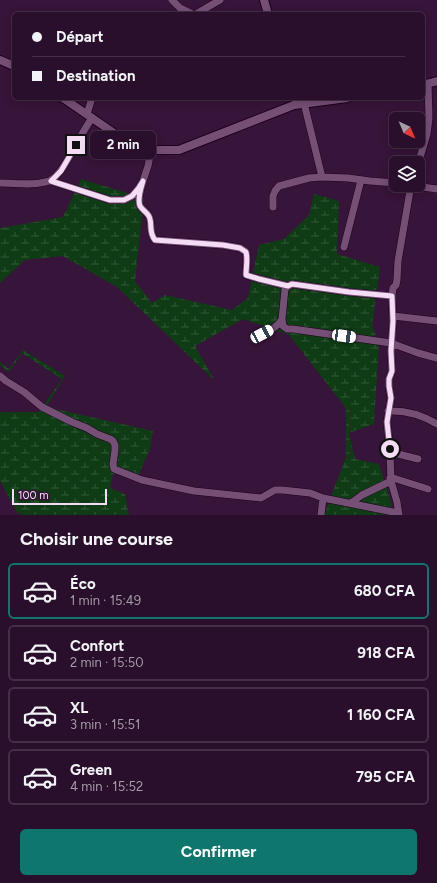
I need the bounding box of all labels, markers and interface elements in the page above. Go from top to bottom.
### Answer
text: Départ [56,28,104,46]
text: Destination [56,67,135,85]
north arrow [389,112,425,148]
map controls [389,112,425,192]
callout: 2 min [90,131,156,159]
route end [67,136,85,154]
text: 2 min [107,137,139,152]
button: layers [389,156,425,192]
car [249,323,275,345]
car [331,328,357,344]
route start [381,440,399,458]
scale bar [12,487,107,506]
text: 100 m [18,489,49,502]
text: Choisir une course [20,528,173,550]
icon: car [22,573,58,609]
text: Éco [70,575,96,593]
text: 680 CFA [354,582,415,600]
text: 1 min · 15:49 [70,593,141,608]
icon: car [22,635,58,671]
text: Confort [70,637,124,655]
text: 918 CFA [357,644,415,662]
text: 2 min · 15:50 [70,655,143,670]
icon: car [22,697,58,733]
text: XL [70,699,88,717]
text: 1 160 CFA [347,706,415,724]
text: 3 min · 15:51 [70,717,140,732]
icon: car [22,759,58,795]
text: Green [70,761,112,779]
text: 795 CFA [356,768,415,786]
text: 4 min · 15:52 [70,779,143,794]
button: Confirmer [20,829,417,875]

